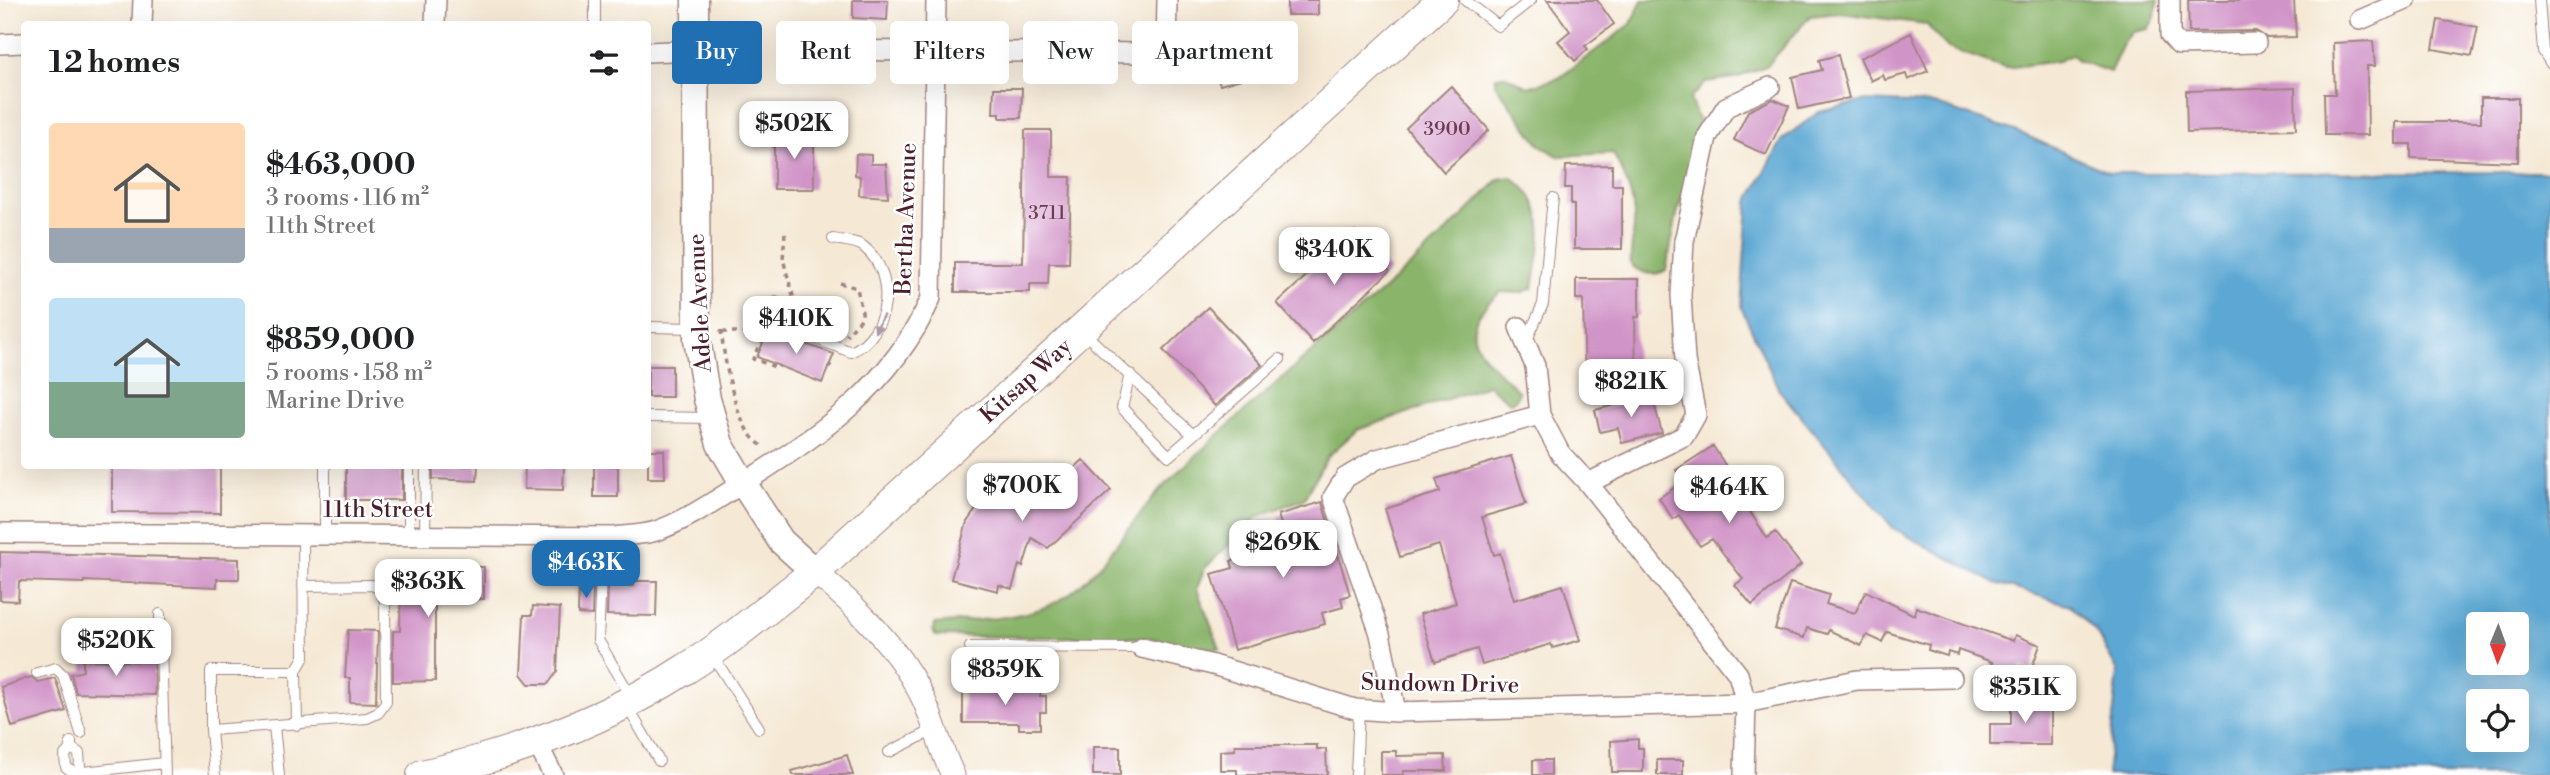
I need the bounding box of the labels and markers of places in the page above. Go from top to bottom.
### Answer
pin: $502K [745,102,843,161]
pin: $340K [1285,228,1383,287]
pin: $410K [747,296,845,356]
pin: $821K [1582,360,1680,419]
pin: $700K [973,463,1071,523]
pin: $464K [1680,466,1778,525]
pin: $269K [1234,520,1332,580]
pin: $463K [537,540,635,600]
pin: $363K [379,560,477,619]
pin: $520K [67,618,165,678]
pin: $859K [956,648,1054,707]
pin: $351K [1976,666,2074,725]

